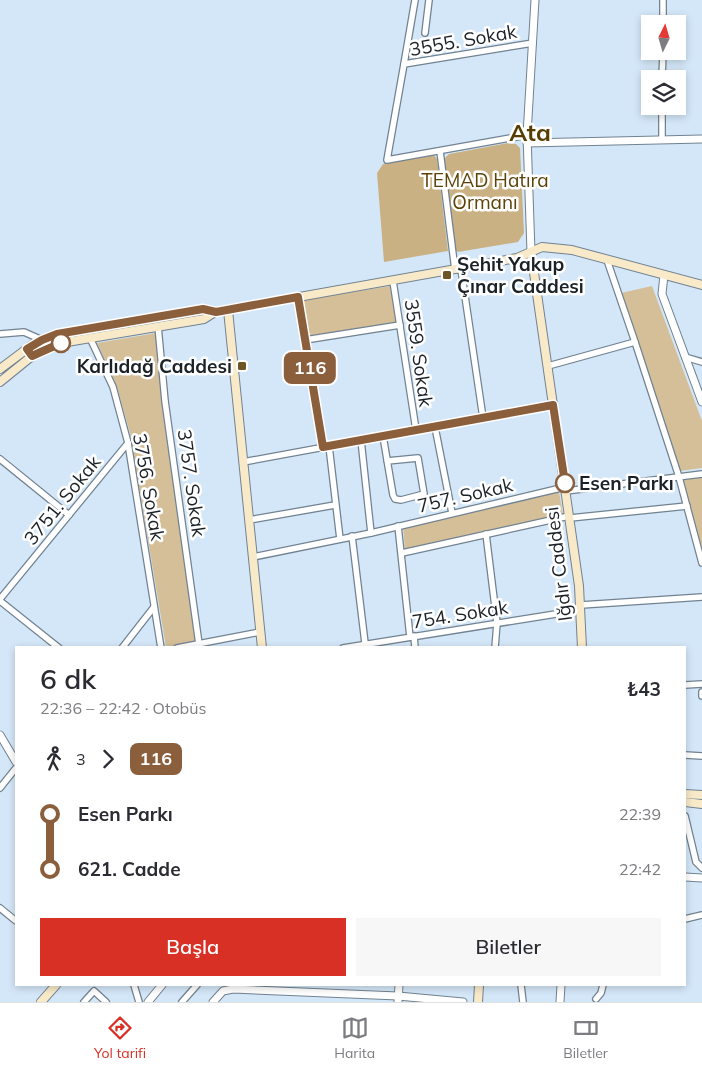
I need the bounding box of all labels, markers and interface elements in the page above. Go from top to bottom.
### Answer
north arrow [641,15,686,60]
map controls [641,15,686,115]
street label: 3555. Sokak [408,19,519,61]
button: layers [641,70,686,115]
district label: Ata [509,117,551,147]
park label: TEMAD Hatıra Ormanı [421,168,549,214]
place label: Şehit Yakup Çınar Caddesi [457,252,584,298]
marker: Şehit Yakup Çınar Caddesi [441,269,453,281]
street label: 3559. Sokak [400,298,438,409]
unlabelled marker [51,333,71,353]
line badge: 116 [281,352,339,384]
place label: Karlıdağ Caddesi [77,354,232,378]
text: 116 [294,356,326,379]
marker: Karlıdağ Caddesi [236,360,248,372]
street label: 3757. Sokak [173,428,211,539]
street label: 3756. Sokak [128,432,170,543]
street label: 3751. Sokak [19,450,106,550]
place label: Esen Parkı [579,471,674,495]
street label: 757. Sokak [415,472,515,518]
marker: Esen Parkı [555,473,575,493]
street label: Iğdır Caddesi [539,505,577,623]
street label: 754. Sokak [410,595,510,633]
text: 6 dk [40,661,96,696]
text: ₺43 [627,677,661,701]
text: 22:36 – 22:42 · Otobüs [40,698,206,718]
icon: walk [40,745,68,773]
icon: forward [94,745,122,773]
text: 116 [140,747,172,770]
text: 3 [76,749,86,769]
text: Esen Parkı [78,802,173,826]
text: 22:39 [619,804,661,824]
text: 621. Cadde [78,857,181,881]
text: 22:42 [619,859,661,879]
button: Başla [40,918,346,976]
button: Biletler [356,918,661,976]
tab: Yol tarifi [94,1014,146,1062]
tab: Harita [334,1014,375,1062]
tab: Biletler [563,1014,608,1062]

